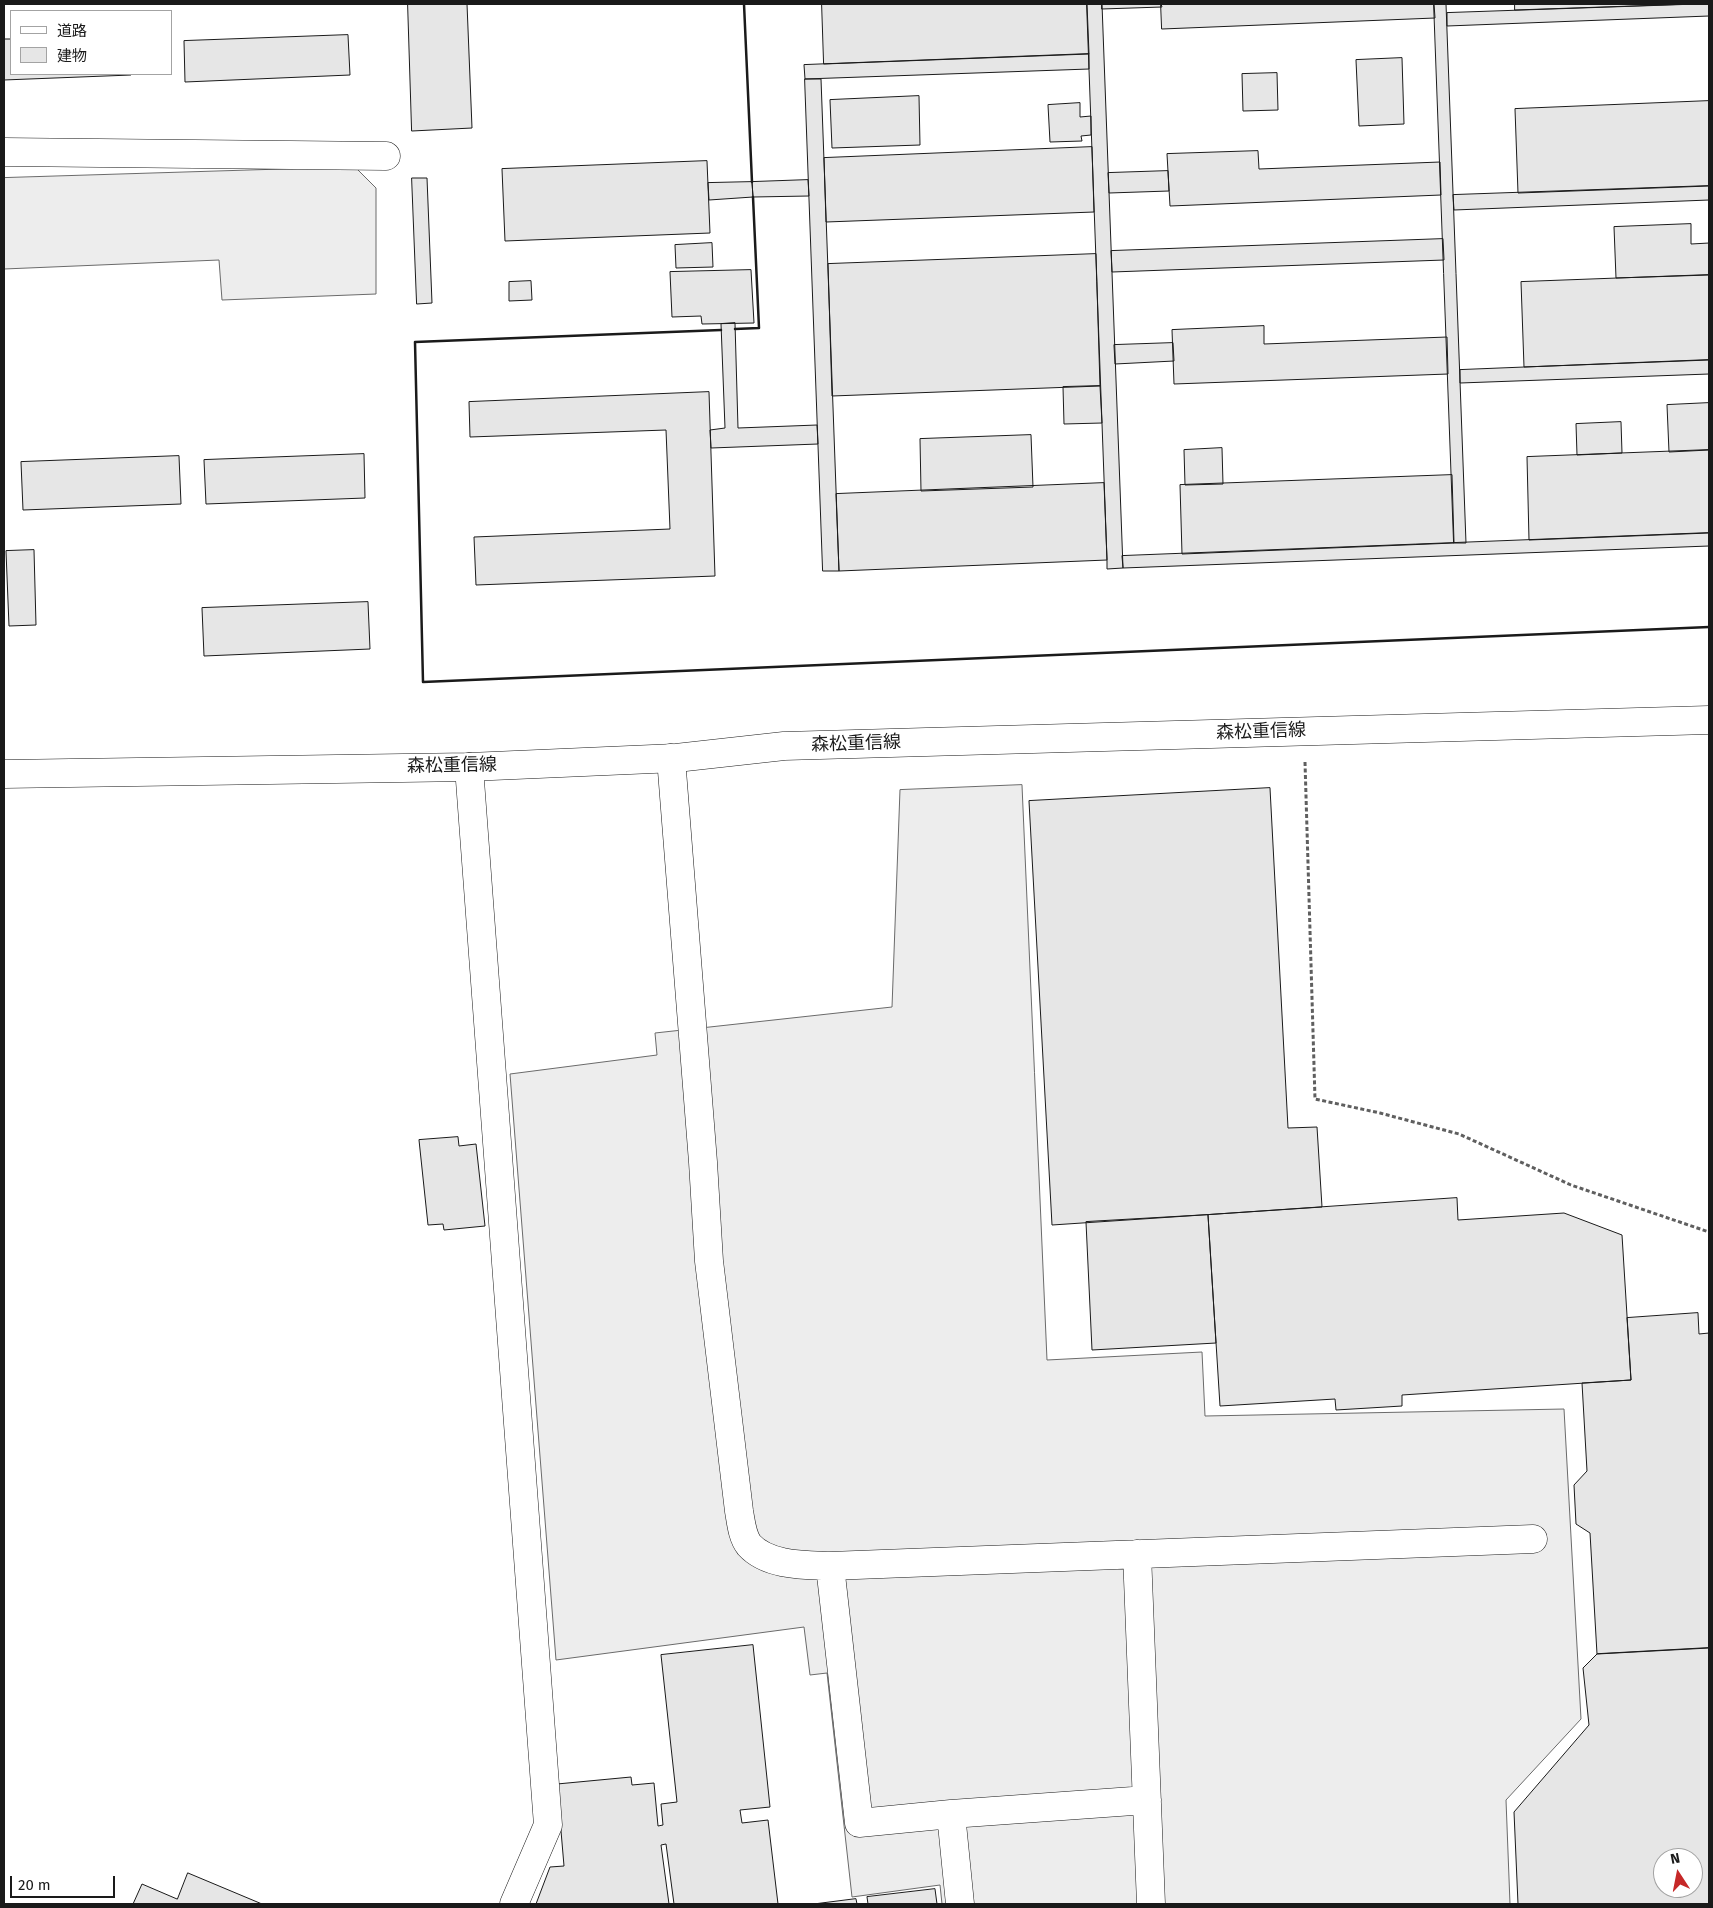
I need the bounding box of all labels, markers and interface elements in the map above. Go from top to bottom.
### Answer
legend [10,10,172,75]
text: 道路 [57,22,87,40]
text: 建物 [57,47,87,65]
street label: 森松重信線 [1216,720,1306,744]
street label: 森松重信線 [811,732,901,756]
street label: 森松重信線 [407,754,497,778]
north arrow [1653,1848,1703,1898]
text: N [1669,1850,1681,1868]
scale bar [12,1866,118,1898]
text: 20 m [18,1876,51,1894]

